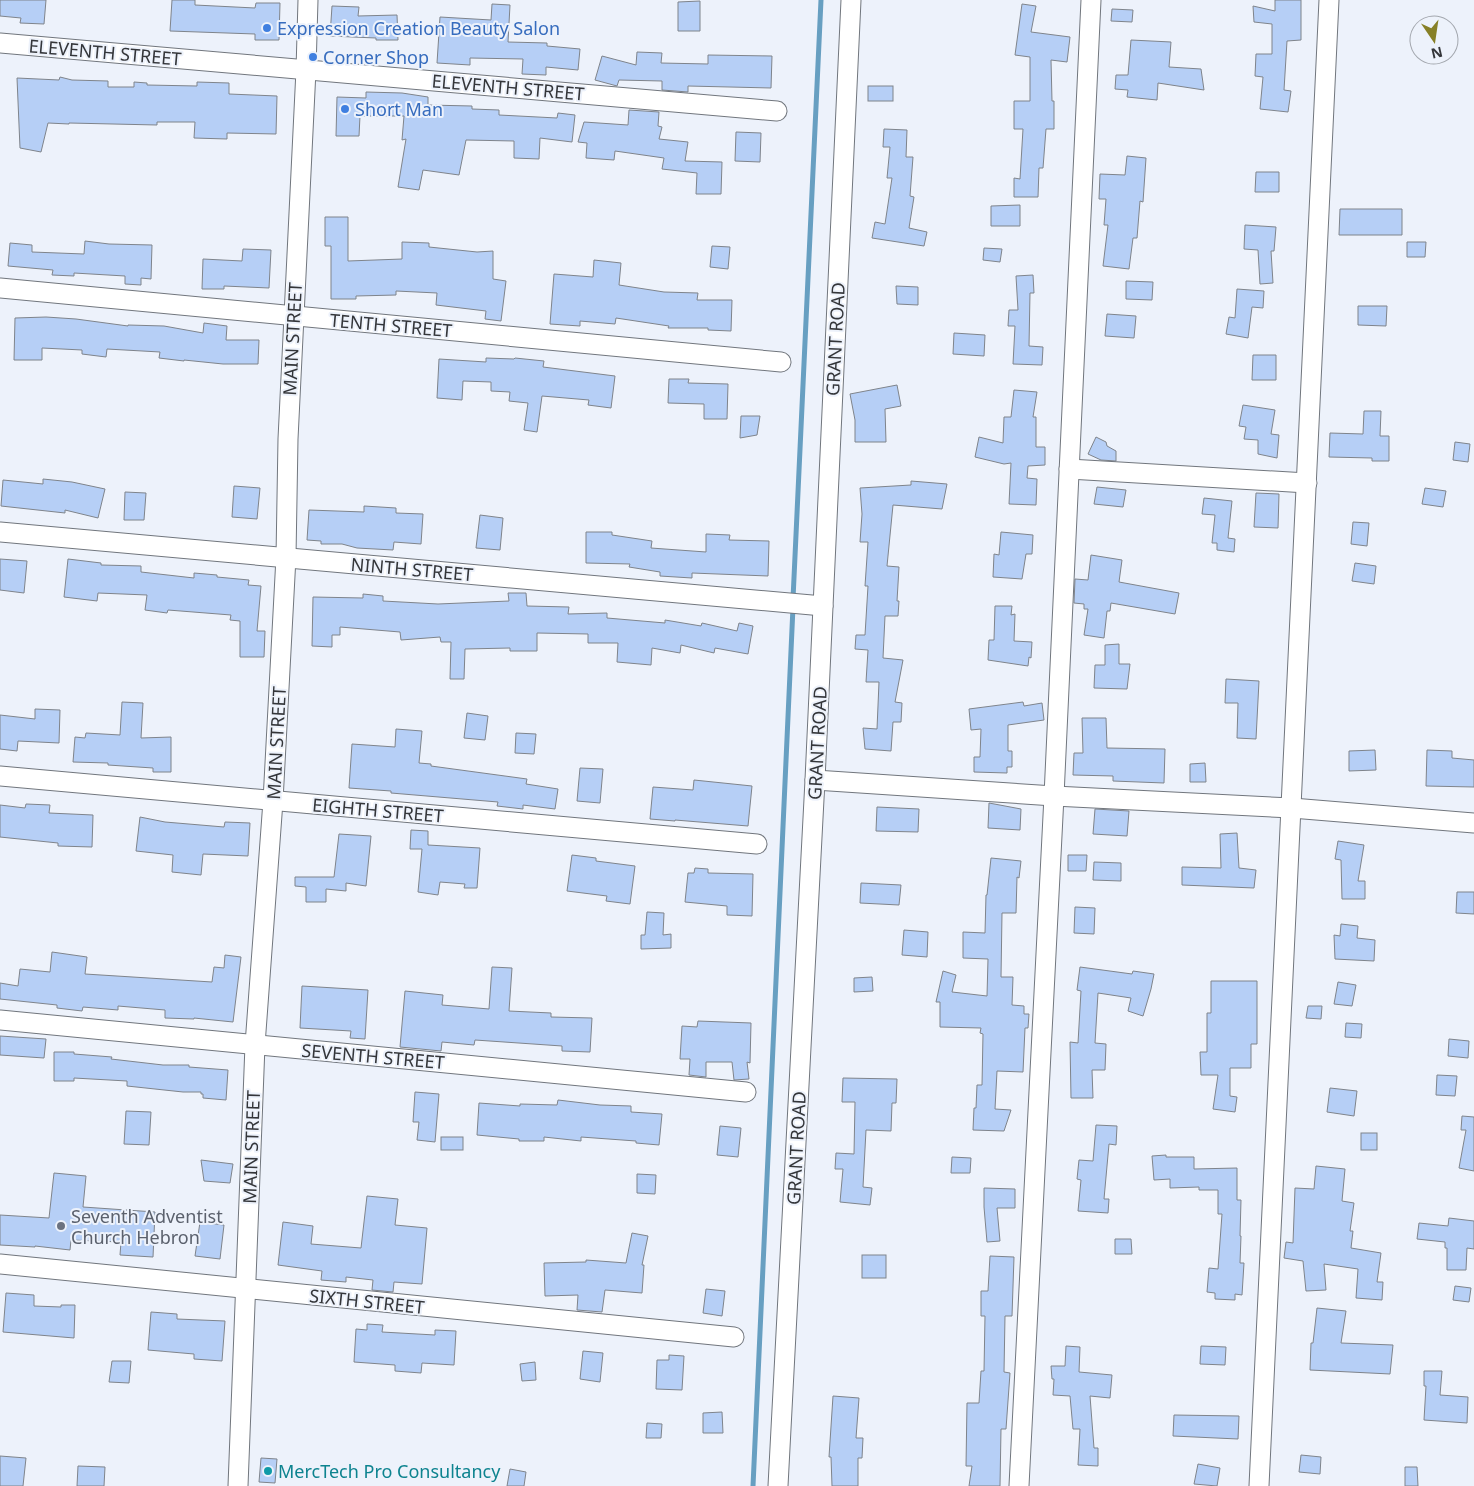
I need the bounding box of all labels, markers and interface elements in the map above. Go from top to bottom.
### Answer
north arrow [1409,15,1459,65]
place label: Expression Creation Beauty Salon [277,16,560,40]
marker: Expression Creation Beauty Salon [261,22,273,34]
street label: ELEVENTH STREET [28,33,182,71]
text: N [1429,43,1445,64]
place label: Corner Shop [323,45,429,69]
marker: Corner Shop [307,51,319,63]
street label: ELEVENTH STREET [431,68,585,106]
place label: Short Man [355,97,443,121]
marker: Short Man [339,103,351,115]
street label: MAIN STREET [277,282,307,396]
street label: GRANT ROAD [820,282,850,396]
street label: TENTH STREET [329,308,453,342]
street label: NINTH STREET [350,552,474,586]
street label: MAIN STREET [261,686,291,800]
street label: GRANT ROAD [802,686,832,800]
street label: EIGHTH STREET [311,792,445,828]
street label: SEVENTH STREET [300,1038,446,1074]
street label: MAIN STREET [237,1090,265,1204]
street label: GRANT ROAD [781,1091,811,1205]
place label: Seventh Adventist Church Hebron [71,1204,223,1249]
marker: Seventh Adventist Church Hebron [55,1220,67,1232]
street label: SIXTH STREET [308,1283,426,1319]
place label: MercTech Pro Consultancy [278,1459,501,1483]
marker: MercTech Pro Consultancy [262,1465,274,1477]

